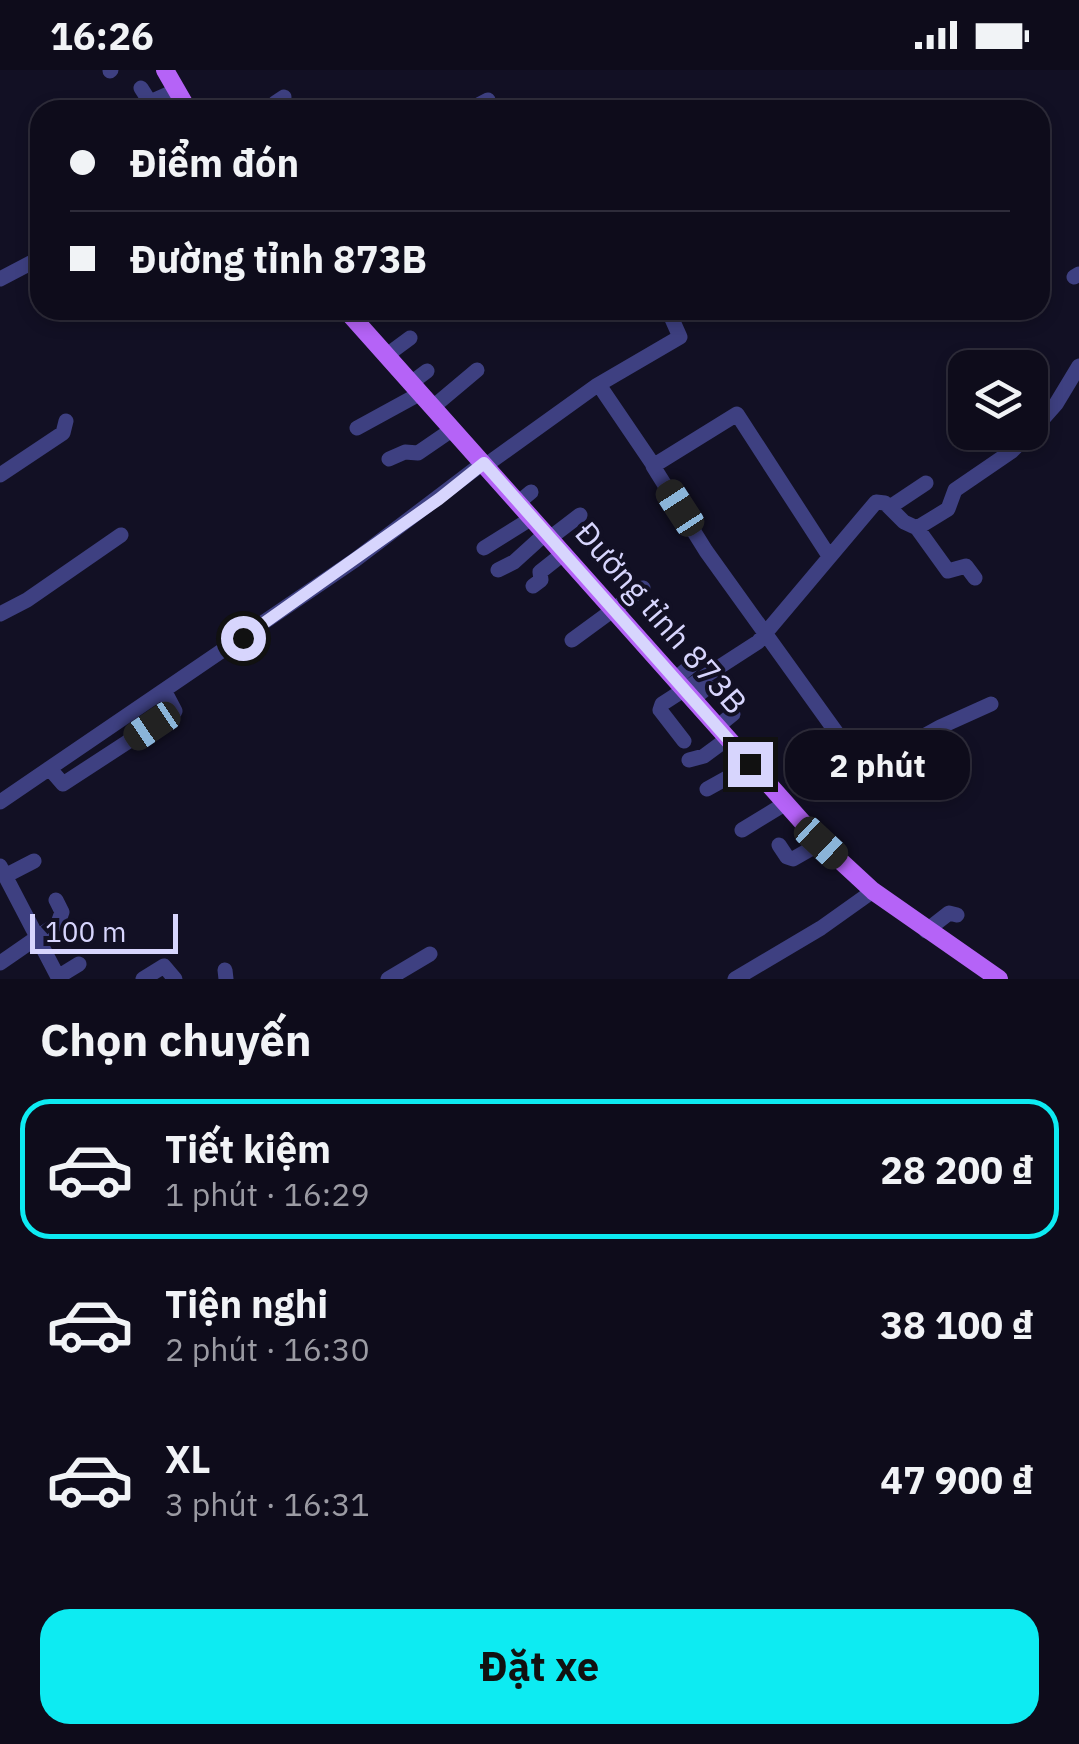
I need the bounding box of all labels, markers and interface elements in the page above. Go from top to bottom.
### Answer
text: 16:26 [50,11,154,60]
text: Điểm đón [130,138,299,187]
text: Đường tỉnh 873B [130,234,427,283]
map controls [948,350,1048,450]
button: layers [948,350,1048,450]
car [651,475,709,541]
street label: Đường tỉnh 873B [567,512,757,722]
route start [221,616,266,661]
car [119,697,185,755]
callout: 2 phút [785,729,970,799]
route end [728,742,773,787]
text: 2 phút [829,744,926,786]
car [789,812,853,874]
scale bar [30,909,178,954]
text: 100 m [45,913,126,950]
text: Chọn chuyến [40,1010,312,1068]
icon: car [45,1124,135,1214]
text: Tiết kiệm [165,1124,331,1173]
text: 28 200 ₫ [880,1145,1034,1194]
text: 1 phút · 16:29 [165,1173,370,1215]
icon: car [45,1279,135,1369]
text: Tiện nghi [165,1279,328,1328]
text: 38 100 ₫ [880,1300,1034,1349]
text: 2 phút · 16:30 [165,1328,370,1370]
icon: car [45,1434,135,1524]
text: XL [165,1434,211,1483]
text: 47 900 ₫ [880,1455,1034,1504]
text: 3 phút · 16:31 [165,1483,370,1525]
button: Đặt xe [40,1609,1039,1724]

